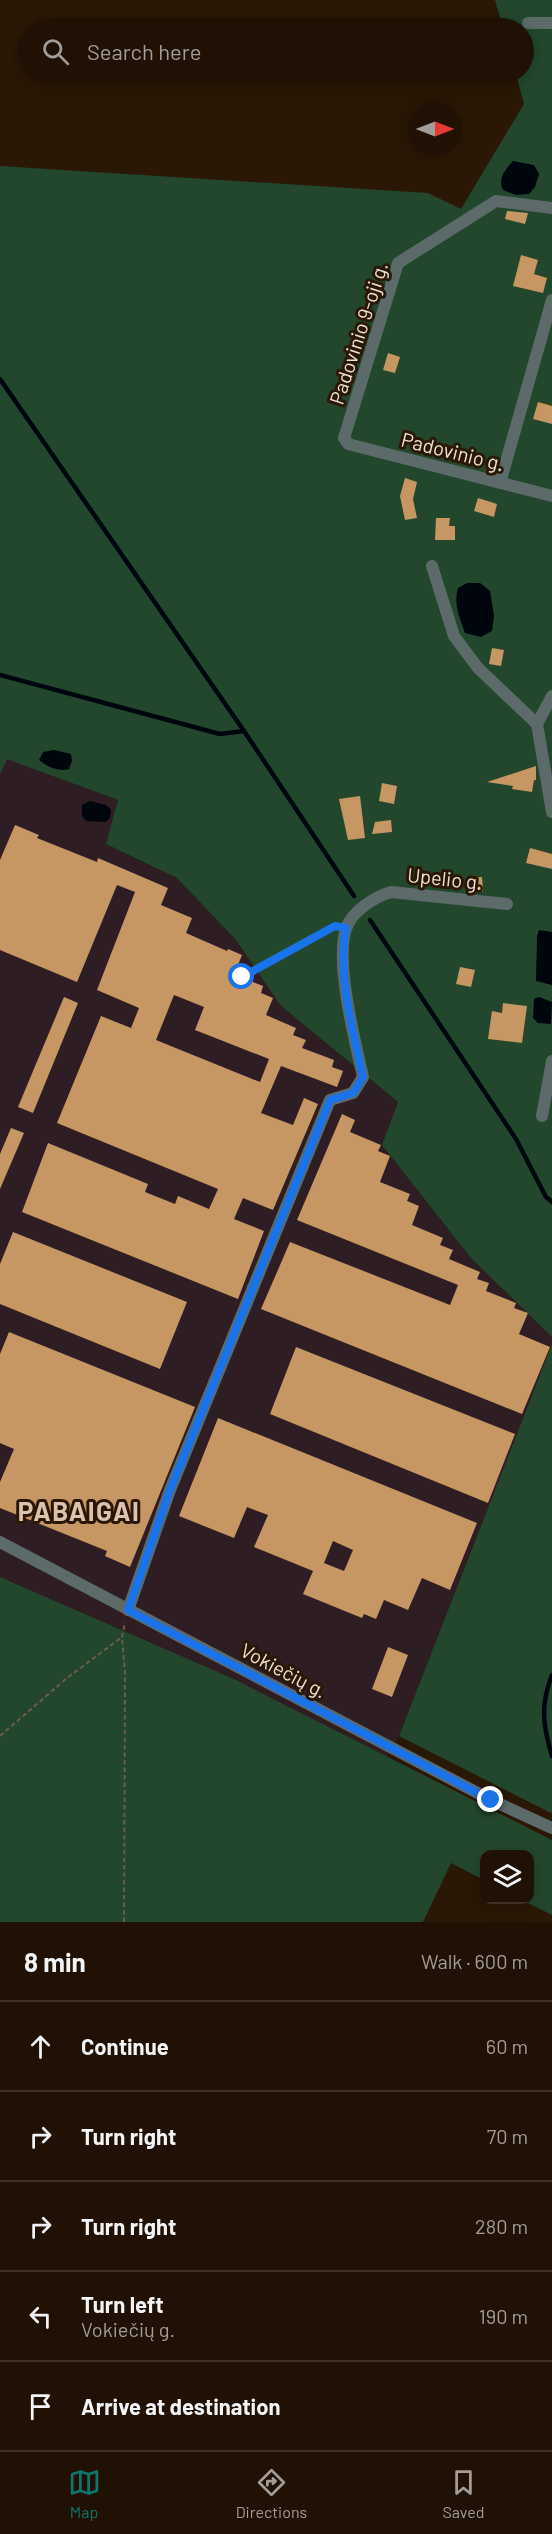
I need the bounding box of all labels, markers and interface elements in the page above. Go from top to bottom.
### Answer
search box [18,18,534,84]
icon: search [39,35,72,68]
text: Search here [87,38,201,64]
north arrow [408,102,462,156]
street label: Padovinio 9-oji g. [324,259,392,407]
street label: Padovinio g. [399,427,507,475]
street label: Upelio g. [406,862,484,894]
route start [228,963,254,989]
district label: PABAIGAI [18,1495,140,1526]
street label: Vokiečių g. [237,1637,331,1703]
route end [477,1786,503,1812]
map controls [480,1850,534,1904]
button: layers [480,1850,534,1904]
text: 8 min [24,1946,86,1977]
text: Walk · 600 m [421,1949,528,1973]
icon: ahead [24,2030,57,2063]
text: Continue [81,2033,169,2059]
text: 60 m [486,2034,528,2058]
icon: right [24,2120,57,2153]
text: Turn right [81,2123,176,2149]
text: 70 m [487,2124,528,2148]
icon: right [24,2210,57,2243]
text: Turn right [81,2213,176,2239]
text: 280 m [475,2214,528,2238]
text: Turn left [81,2291,164,2317]
icon: left [24,2300,57,2333]
text: 190 m [479,2304,528,2328]
text: Vokiečių g. [81,2317,175,2341]
icon: arrive [24,2390,57,2423]
text: Arrive at destination [81,2393,280,2419]
tab: Map [68,2466,101,2521]
tab: Directions [236,2466,307,2521]
tab: Saved [442,2466,484,2521]

